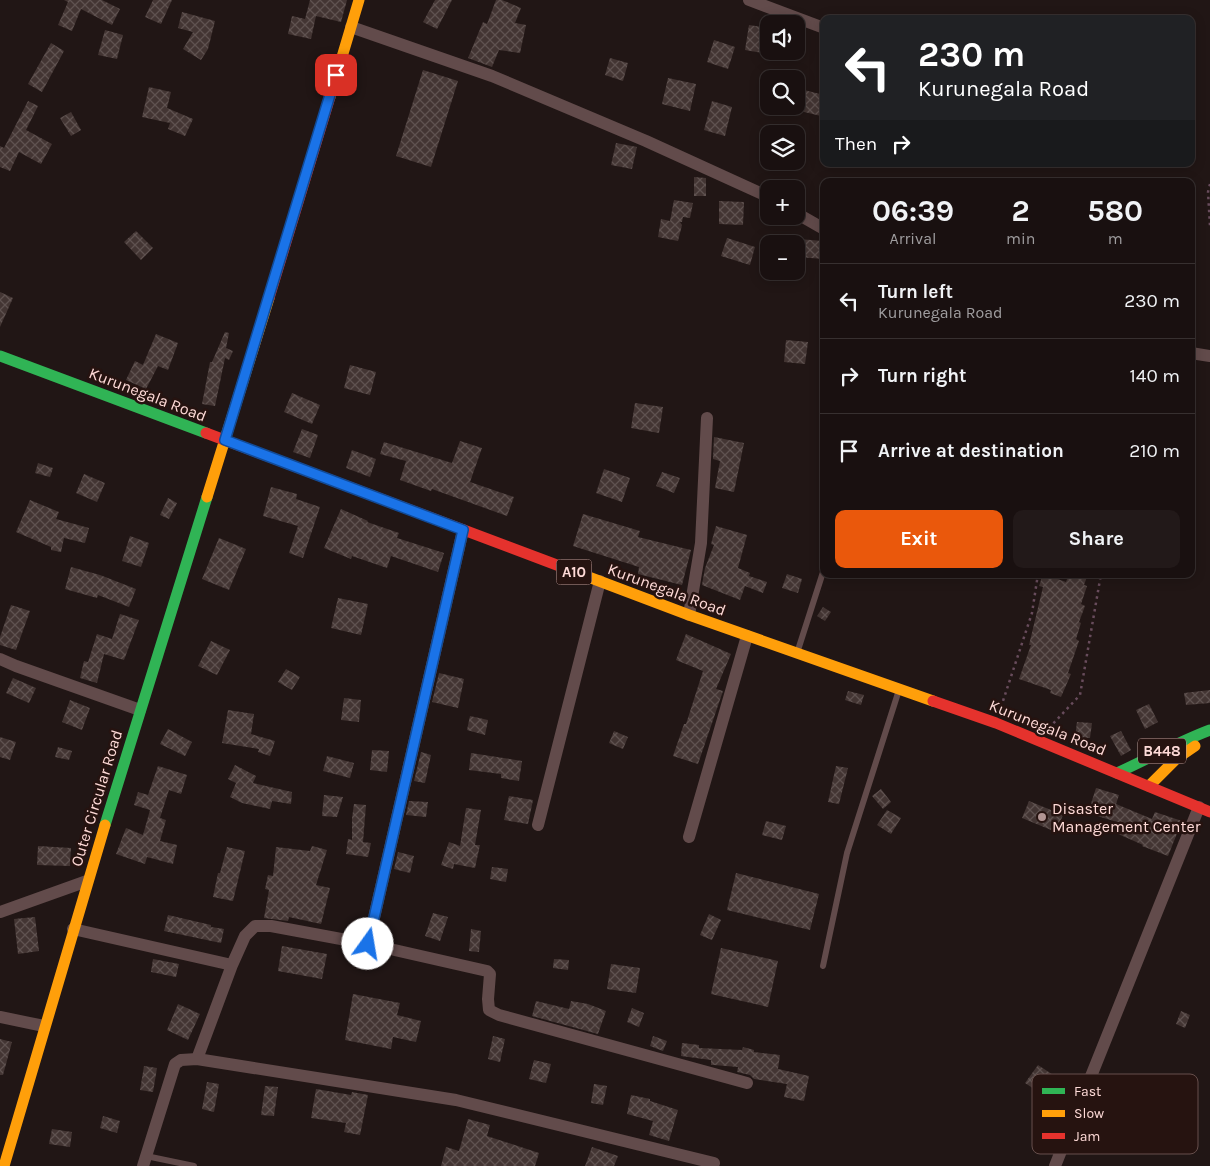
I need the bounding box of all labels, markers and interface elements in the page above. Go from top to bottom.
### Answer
map controls [760,15,805,280]
button: sound [760,15,805,60]
text: 230 m [918,34,1025,75]
icon: left [835,35,900,100]
pin [315,54,357,96]
icon: arrive [322,61,350,89]
button: search [760,70,805,115]
text: Kurunegala Road [918,76,1089,102]
button: layers [760,125,805,170]
icon: right [887,130,915,158]
text: Then [835,133,877,155]
button: + [760,180,805,225]
text: 06:39 [872,193,954,229]
text: 2 [1012,193,1030,229]
text: 580 [1087,193,1143,229]
text: Arrival [890,229,936,248]
text: min [1006,229,1035,248]
text: m [1108,229,1123,248]
button: − [760,235,805,280]
text: Turn left [878,281,953,303]
icon: left [835,287,863,315]
text: 230 m [1124,290,1180,312]
text: Kurunegala Road [878,303,1003,322]
icon: right [835,362,863,390]
street label: Kurunegala Road [86,363,209,426]
text: Turn right [878,365,967,387]
text: 140 m [1130,365,1180,387]
icon: arrive [835,437,863,465]
text: Arrive at destination [878,440,1064,462]
text: 210 m [1129,440,1180,462]
button: Exit [835,510,1003,568]
button: Share [1013,510,1180,568]
street label: Kurunegala Road [605,559,729,620]
road number: A10 [556,560,592,584]
street label: Kurunegala Road [987,695,1109,760]
street label: Outer Circular Road [67,728,126,869]
road number: B448 [1138,738,1186,764]
place label: Disaster Management Center [1052,799,1201,836]
marker: Disaster Management Center [1036,811,1048,823]
position arrow [341,917,393,969]
legend [1032,1074,1198,1154]
text: Fast [1074,1083,1101,1100]
text: Slow [1074,1105,1104,1122]
text: Jam [1074,1128,1100,1145]

